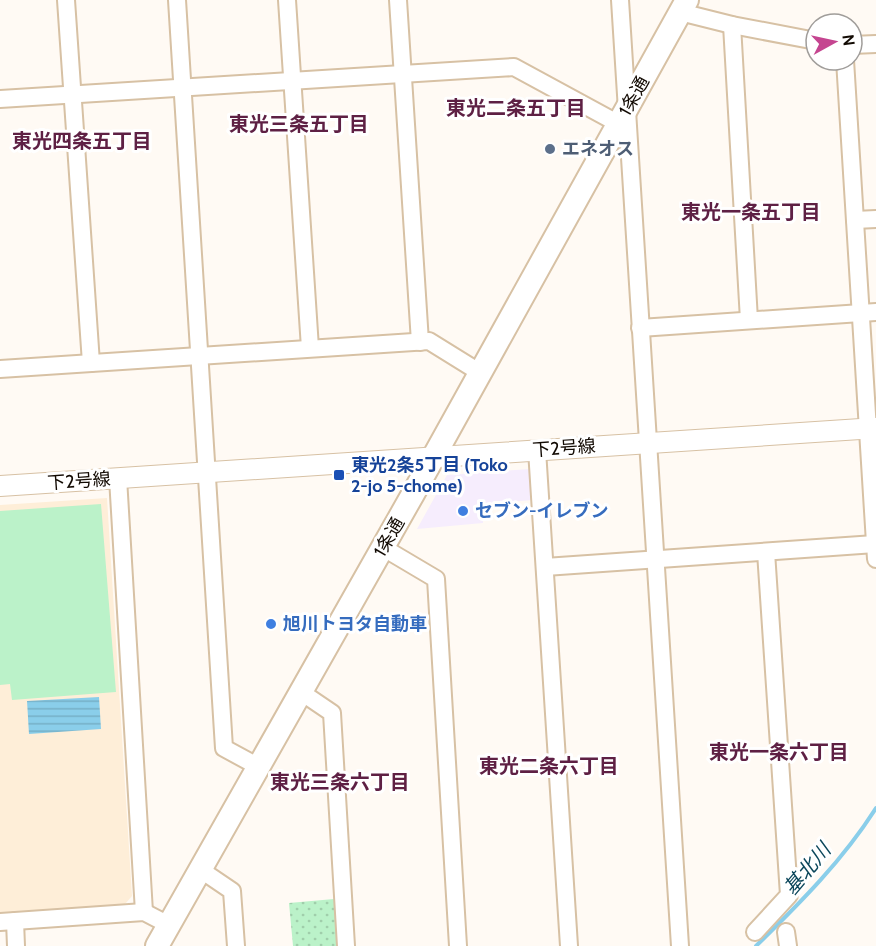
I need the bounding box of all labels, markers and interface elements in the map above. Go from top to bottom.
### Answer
north arrow [804,12,864,72]
text: N [838,33,859,47]
street label: 1条通 [614,72,654,120]
district label: 東光二条五丁目 [446,96,586,120]
district label: 東光三条五丁目 [229,112,369,136]
district label: 東光四条五丁目 [12,129,152,153]
place label: エネオス [562,138,634,160]
marker: エネオス [543,142,557,156]
district label: 東光一条五丁目 [681,200,821,224]
street label: 下2号線 [532,435,596,461]
place label: 東光2条5丁目 (Toko 2-jo 5-chome) [351,454,508,497]
street label: 下2号線 [47,468,111,494]
marker: 東光2条5丁目 (Toko 2-jo 5-chome) [332,468,346,482]
place label: セブン-イレブン [475,500,609,522]
marker: セブン-イレブン [456,504,470,518]
street label: 1条通 [369,513,409,561]
place label: 旭川トヨタ自動車 [283,613,427,635]
marker: 旭川トヨタ自動車 [264,617,278,631]
district label: 東光一条六丁目 [709,740,849,764]
district label: 東光二条六丁目 [479,754,619,778]
district label: 東光三条六丁目 [270,770,410,794]
water label: 基北川 [779,837,837,900]

